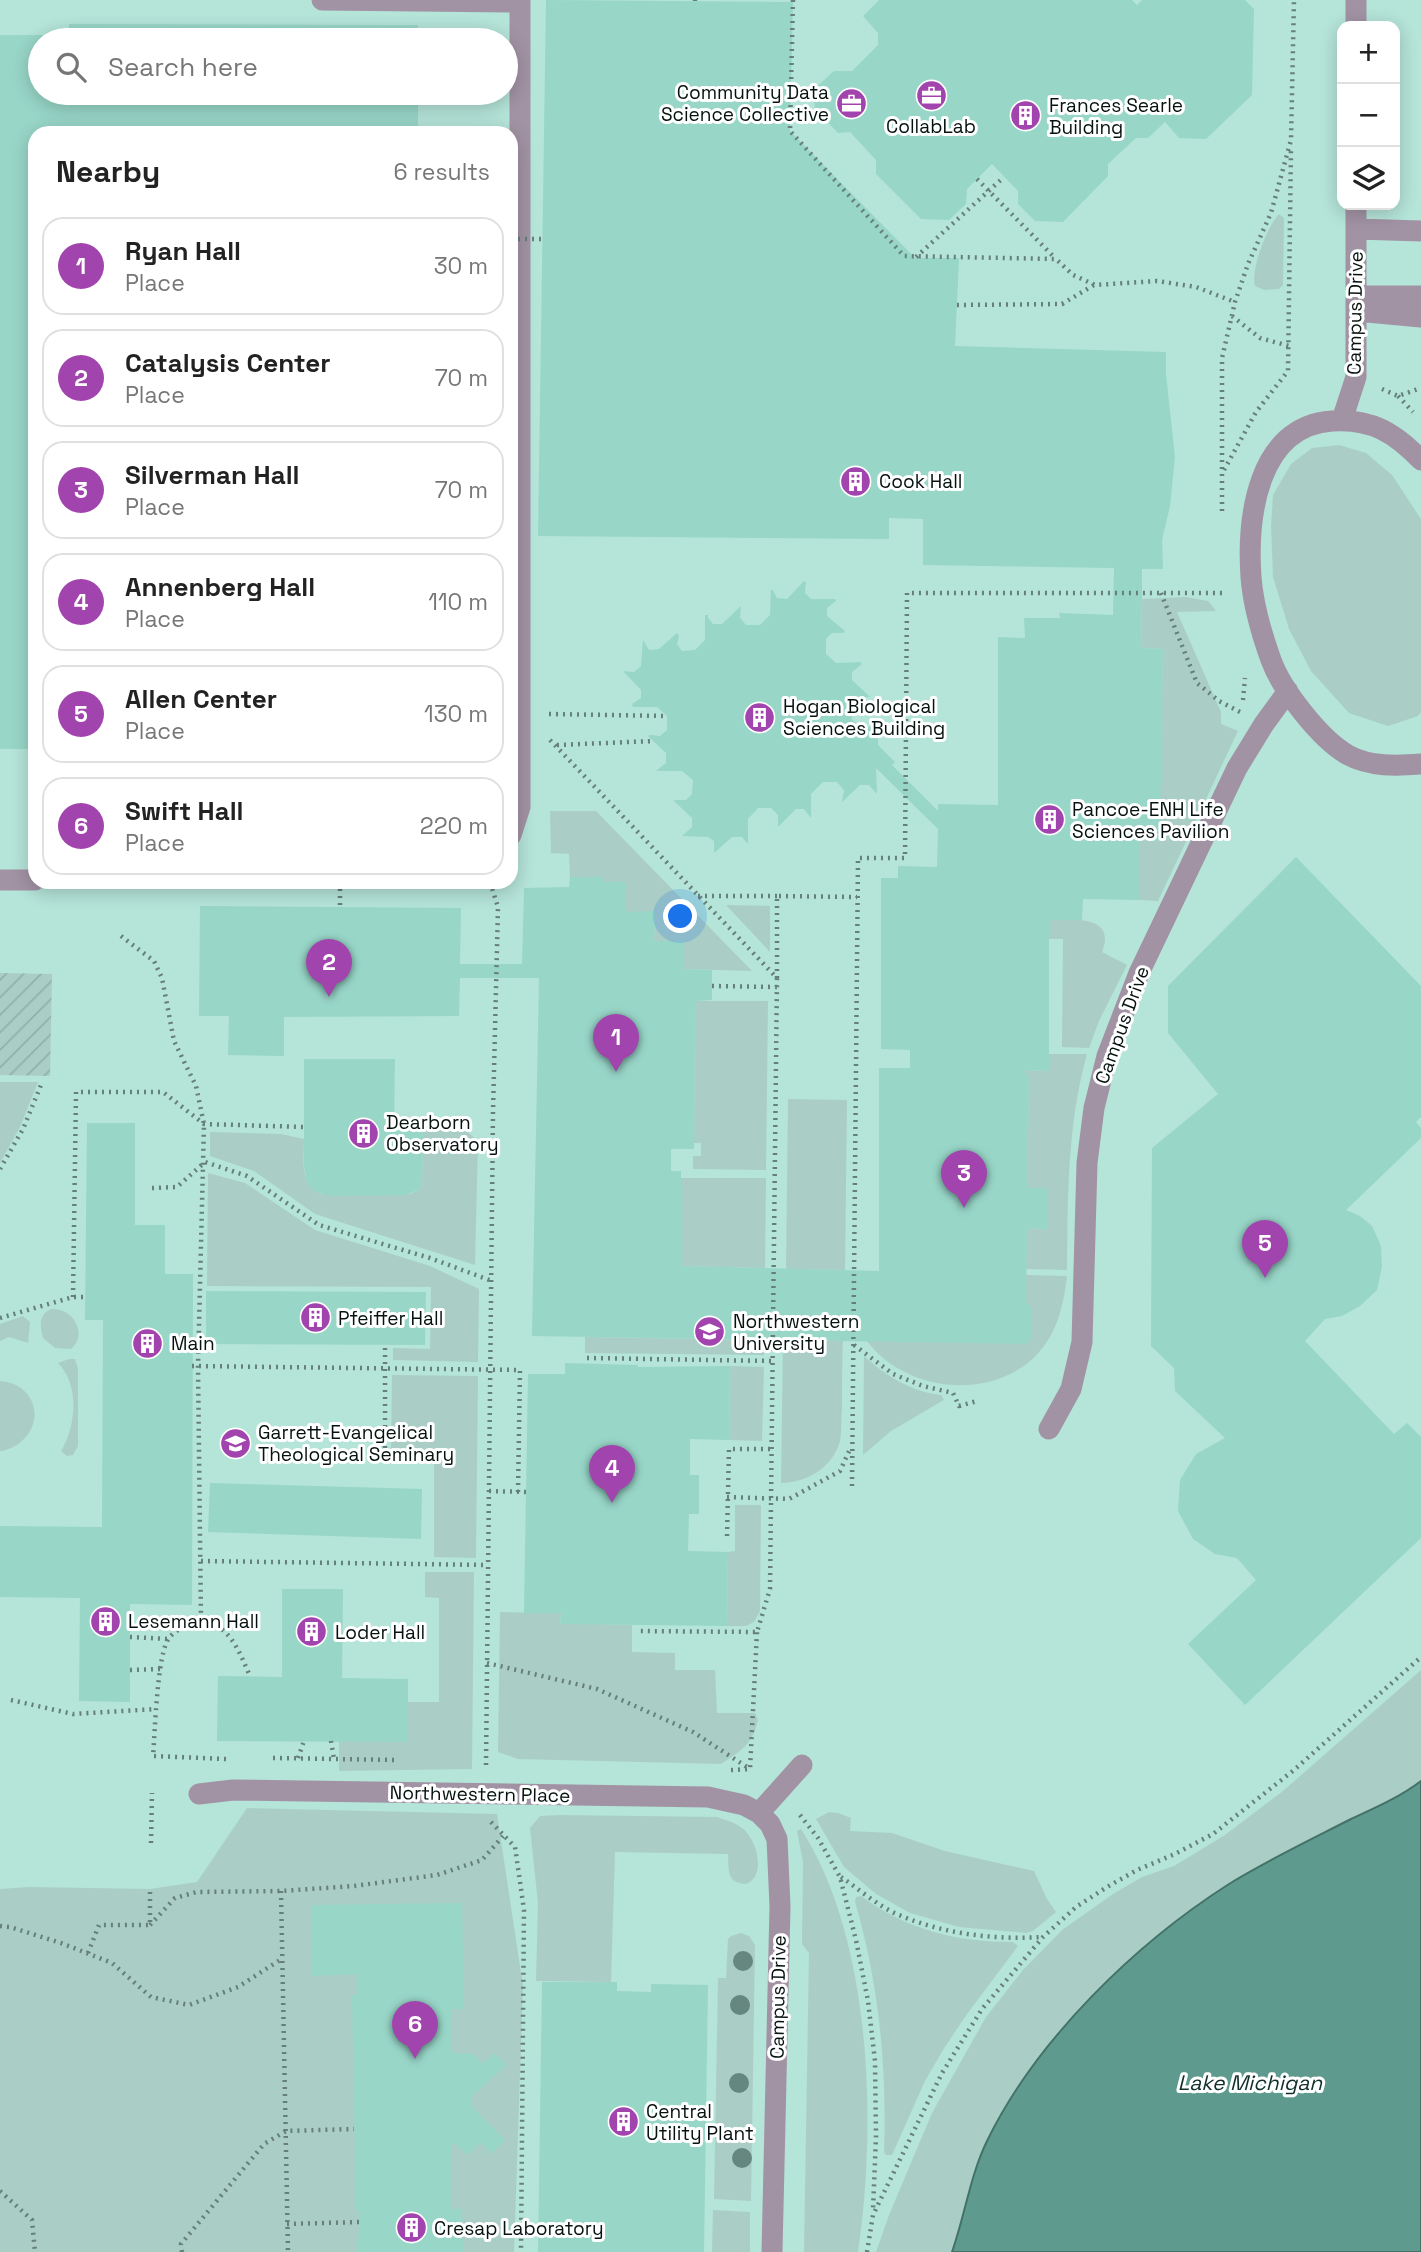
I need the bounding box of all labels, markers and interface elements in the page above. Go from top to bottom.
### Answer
map controls [1337,21,1400,210]
button: + [1337,21,1400,84]
search box [28,28,518,105]
icon: search [52,48,90,86]
text: Search here [108,50,258,84]
office icon: CollabLab [914,78,948,112]
place label: Community Data Science Collective [661,80,829,127]
button: − [1337,84,1400,147]
office icon: Community Data Science Collective [835,86,869,120]
place label: Frances Searle Building [1049,93,1183,140]
building icon: Frances Searle Building [1009,99,1043,133]
place label: CollabLab [886,114,976,139]
button: layers [1337,147,1400,210]
text: Nearby [56,152,160,191]
text: 6 results [394,157,490,187]
text: Ryan Hall [125,234,241,268]
text: 1 [76,251,86,281]
text: 30 m [434,251,488,281]
street label: Campus Drive [1341,251,1369,375]
text: Place [125,268,185,298]
text: Catalysis Center [125,346,331,380]
text: 2 [74,363,88,393]
text: 70 m [435,363,488,393]
text: Place [125,380,185,410]
text: Silverman Hall [125,458,300,492]
building icon: Cook Hall [839,464,873,498]
place label: Cook Hall [879,469,963,494]
text: 3 [74,475,88,505]
text: 70 m [435,475,488,505]
text: Place [125,492,185,522]
text: Annenberg Hall [125,570,315,604]
text: 4 [74,587,88,617]
text: 110 m [428,587,488,617]
text: Place [125,604,185,634]
text: Allen Center [125,682,277,716]
place label: Hogan Biological Sciences Building [783,694,945,741]
text: 5 [74,699,88,729]
text: 130 m [424,699,488,729]
building icon: Hogan Biological Sciences Building [743,700,777,734]
text: Place [125,716,185,746]
text: Swift Hall [125,794,244,828]
place label: Pancoe-ENH Life Sciences Pavilion [1072,797,1229,844]
building icon: Pancoe-ENH Life Sciences Pavilion [1032,803,1066,837]
text: 6 [74,811,88,841]
text: 220 m [420,811,488,841]
text: Place [125,828,185,858]
your location [663,899,697,933]
pin: 2 [306,939,352,997]
street label: Campus Drive [1089,963,1155,1087]
pin: 1 [593,1014,639,1072]
place label: Dearborn Observatory [386,1110,499,1157]
building icon: Dearborn Observatory [346,1116,380,1150]
pin: 3 [941,1150,987,1208]
pin: 5 [1242,1220,1288,1278]
building icon: Pfeiffer Hall [298,1301,332,1335]
place label: Pfeiffer Hall [338,1306,443,1331]
place label: Northwestern University [733,1309,859,1356]
school or university icon: Northwestern University [693,1315,727,1349]
building icon: Main [131,1326,165,1360]
place label: Main [171,1331,215,1356]
place label: Garrett-Evangelical Theological Seminary [258,1420,454,1467]
school or university icon: Garrett-Evangelical Theological Seminary [218,1426,252,1460]
pin: 4 [589,1445,635,1503]
building icon: Lesemann Hall [88,1604,122,1638]
place label: Lesemann Hall [128,1609,259,1634]
building icon: Loder Hall [295,1615,329,1649]
place label: Loder Hall [335,1620,425,1645]
street label: Northwestern Place [389,1780,571,1808]
street label: Campus Drive [764,1935,792,2059]
pin: 6 [392,2001,438,2059]
water label: Lake Michigan [1178,2069,1323,2096]
place label: Central Utility Plant [646,2099,754,2146]
building icon: Central Utility Plant [606,2105,640,2139]
building icon: Cresap Laboratory [394,2211,428,2245]
place label: Cresap Laboratory [434,2216,604,2241]

